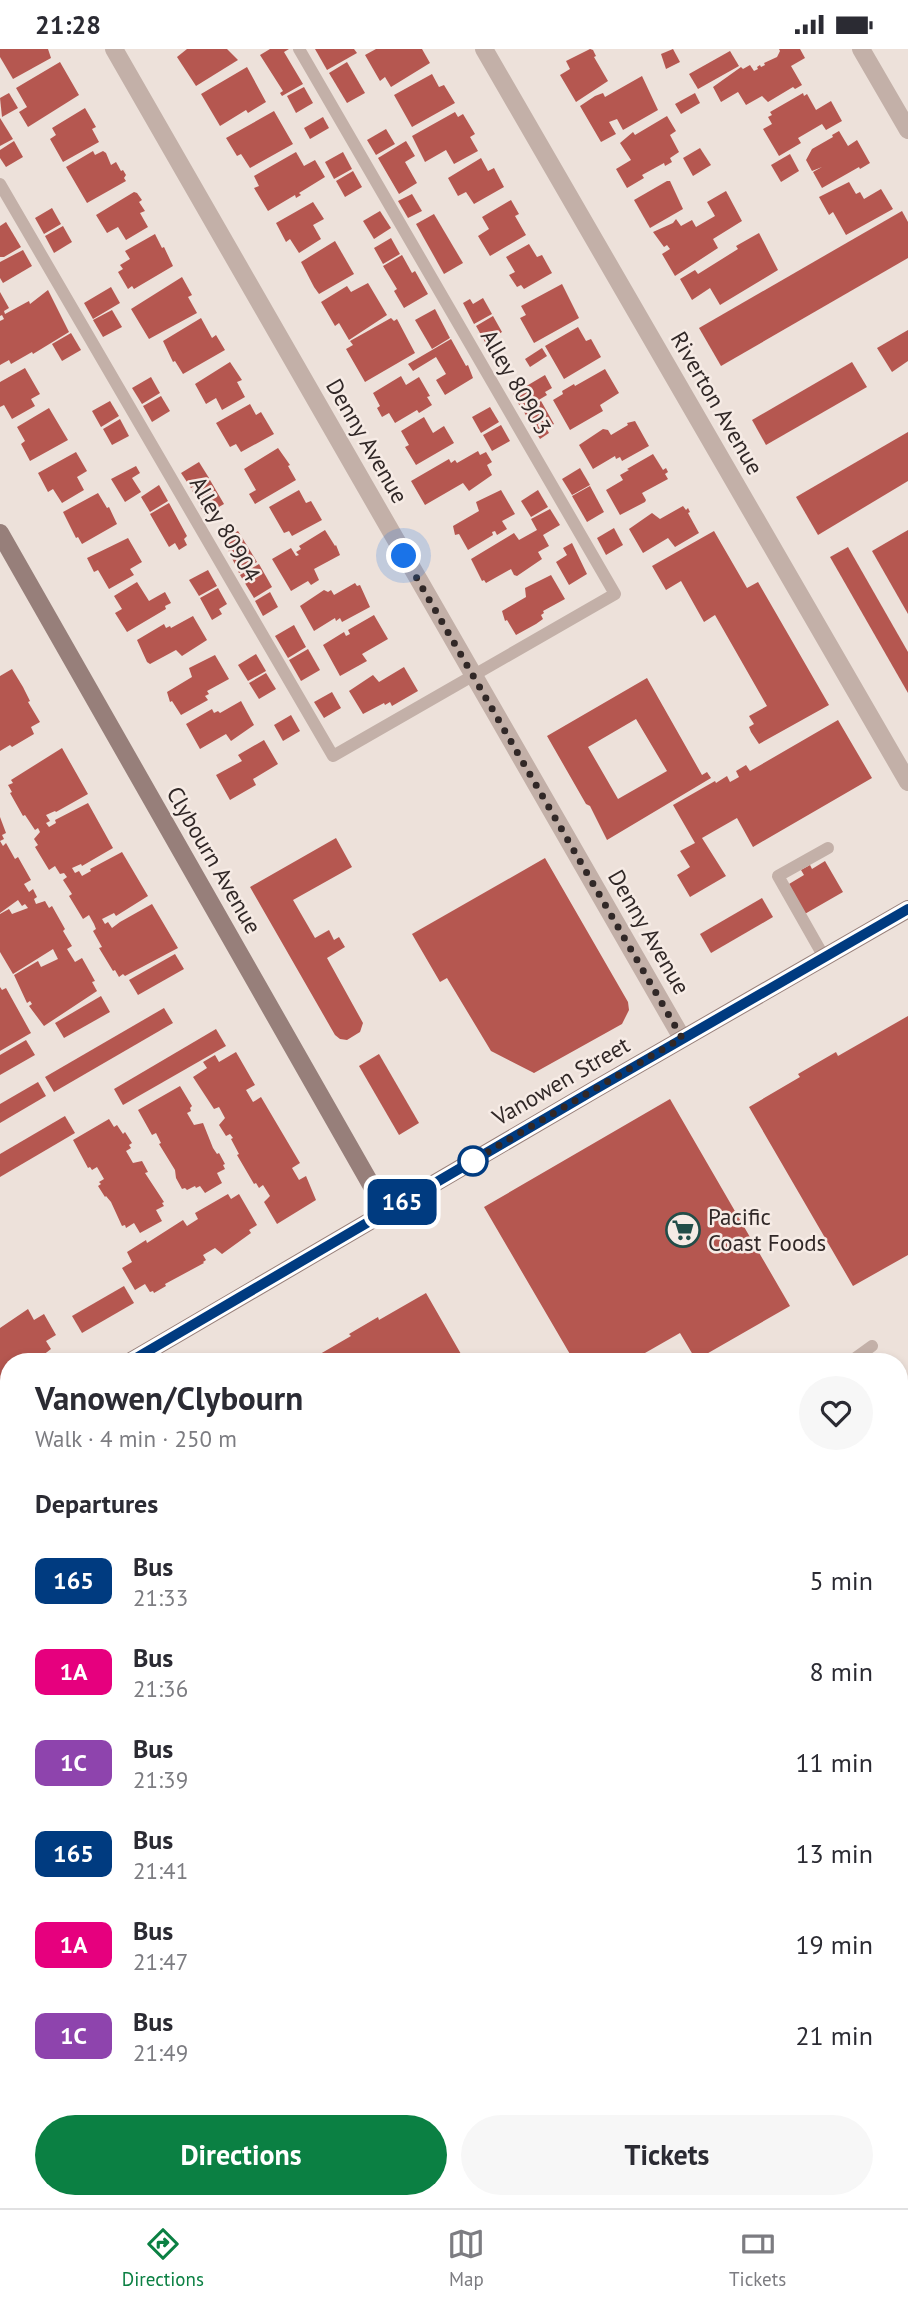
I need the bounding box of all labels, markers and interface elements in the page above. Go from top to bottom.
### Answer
text: 21:28 [35,8,101,41]
street label: Alley 80903 [475,324,558,440]
street label: Riverton Avenue [665,326,770,480]
street label: Denny Avenue [320,373,415,508]
street label: Alley 80904 [184,471,267,587]
your location [386,538,421,573]
street label: Clybourn Avenue [161,781,268,939]
street label: Denny Avenue [602,864,697,999]
street label: Vanowen Street [486,1029,635,1132]
unlabelled marker [458,1146,488,1176]
line badge: 165 [362,1179,442,1225]
text: 165 [382,1186,422,1217]
place label: Pacific Coast Foods [708,1202,826,1257]
supermarket icon: Pacific Coast Foods [664,1211,702,1249]
text: Vanowen/Clybourn [35,1376,303,1419]
button: heart [799,1376,873,1450]
text: Walk · 4 min · 250 m [35,1424,237,1453]
text: Departures [35,1487,158,1520]
text: Bus [133,1550,173,1583]
text: 5 min [810,1564,873,1597]
text: 165 [53,1565,94,1596]
text: 21:33 [133,1583,188,1612]
text: Bus [133,1641,173,1674]
text: 8 min [810,1655,873,1688]
text: 1A [59,1656,88,1687]
text: 21:36 [133,1674,188,1703]
text: Bus [133,1732,173,1765]
text: 11 min [795,1746,873,1779]
text: 1C [60,1747,87,1778]
text: 21:39 [133,1765,188,1794]
text: Bus [133,1823,173,1856]
text: 13 min [795,1837,873,1870]
text: 165 [53,1838,94,1869]
text: 21:41 [133,1856,188,1885]
text: Bus [133,1914,173,1947]
text: 19 min [795,1928,873,1961]
text: 1A [59,1929,88,1960]
text: 21:47 [133,1947,188,1976]
text: Bus [133,2005,173,2038]
text: 21 min [795,2019,873,2052]
text: 1C [60,2020,87,2051]
text: 21:49 [133,2038,188,2067]
button: Directions [35,2115,447,2195]
button: Tickets [461,2115,873,2195]
tab: Directions [122,2225,204,2291]
tab: Map [447,2225,485,2291]
tab: Tickets [729,2225,786,2291]

